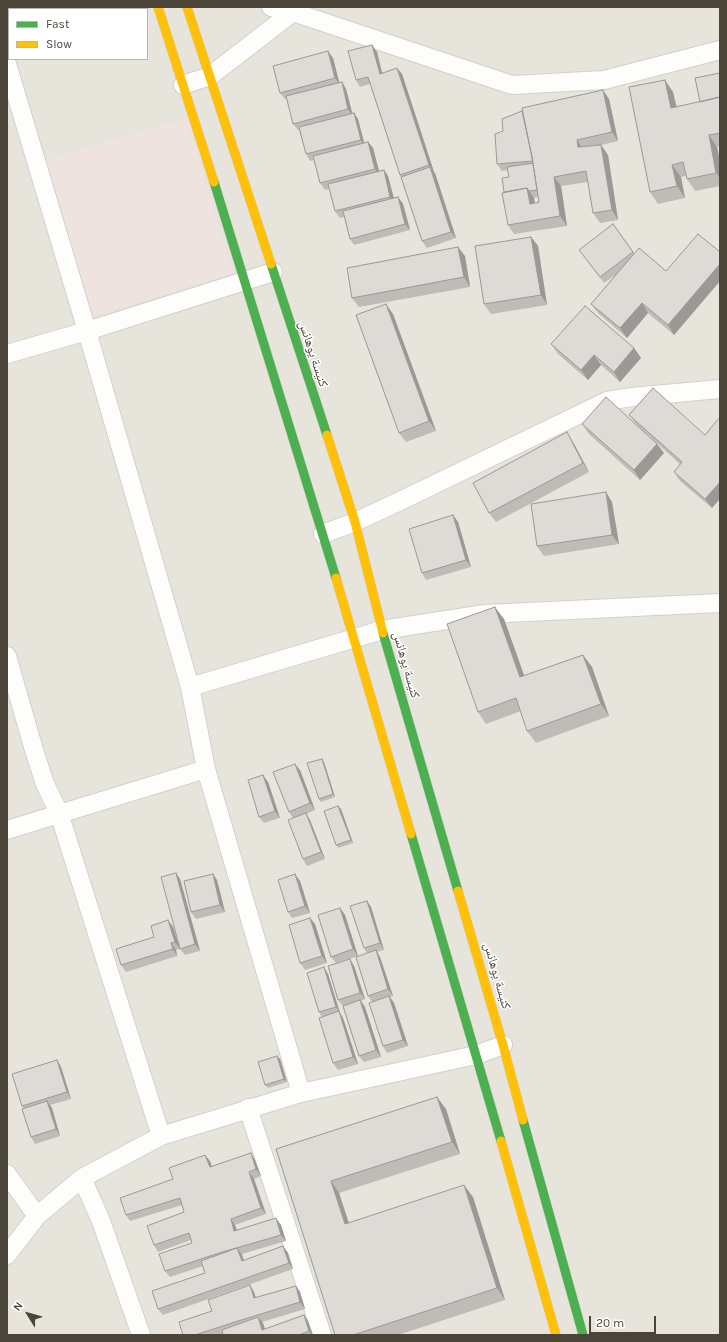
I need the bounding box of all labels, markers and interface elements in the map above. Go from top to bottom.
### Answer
legend [8,8,148,60]
text: Fast [46,17,69,31]
text: Slow [46,37,72,51]
street label: كنيسة يوهانس [295,319,331,389]
street label: كنيسة يوهانس [389,630,423,700]
street label: كنيسة يوهانس [480,941,514,1011]
north arrow [8,1294,48,1334]
text: N [10,1299,26,1314]
scale bar [591,1308,658,1334]
text: 20 m [596,1316,624,1330]

